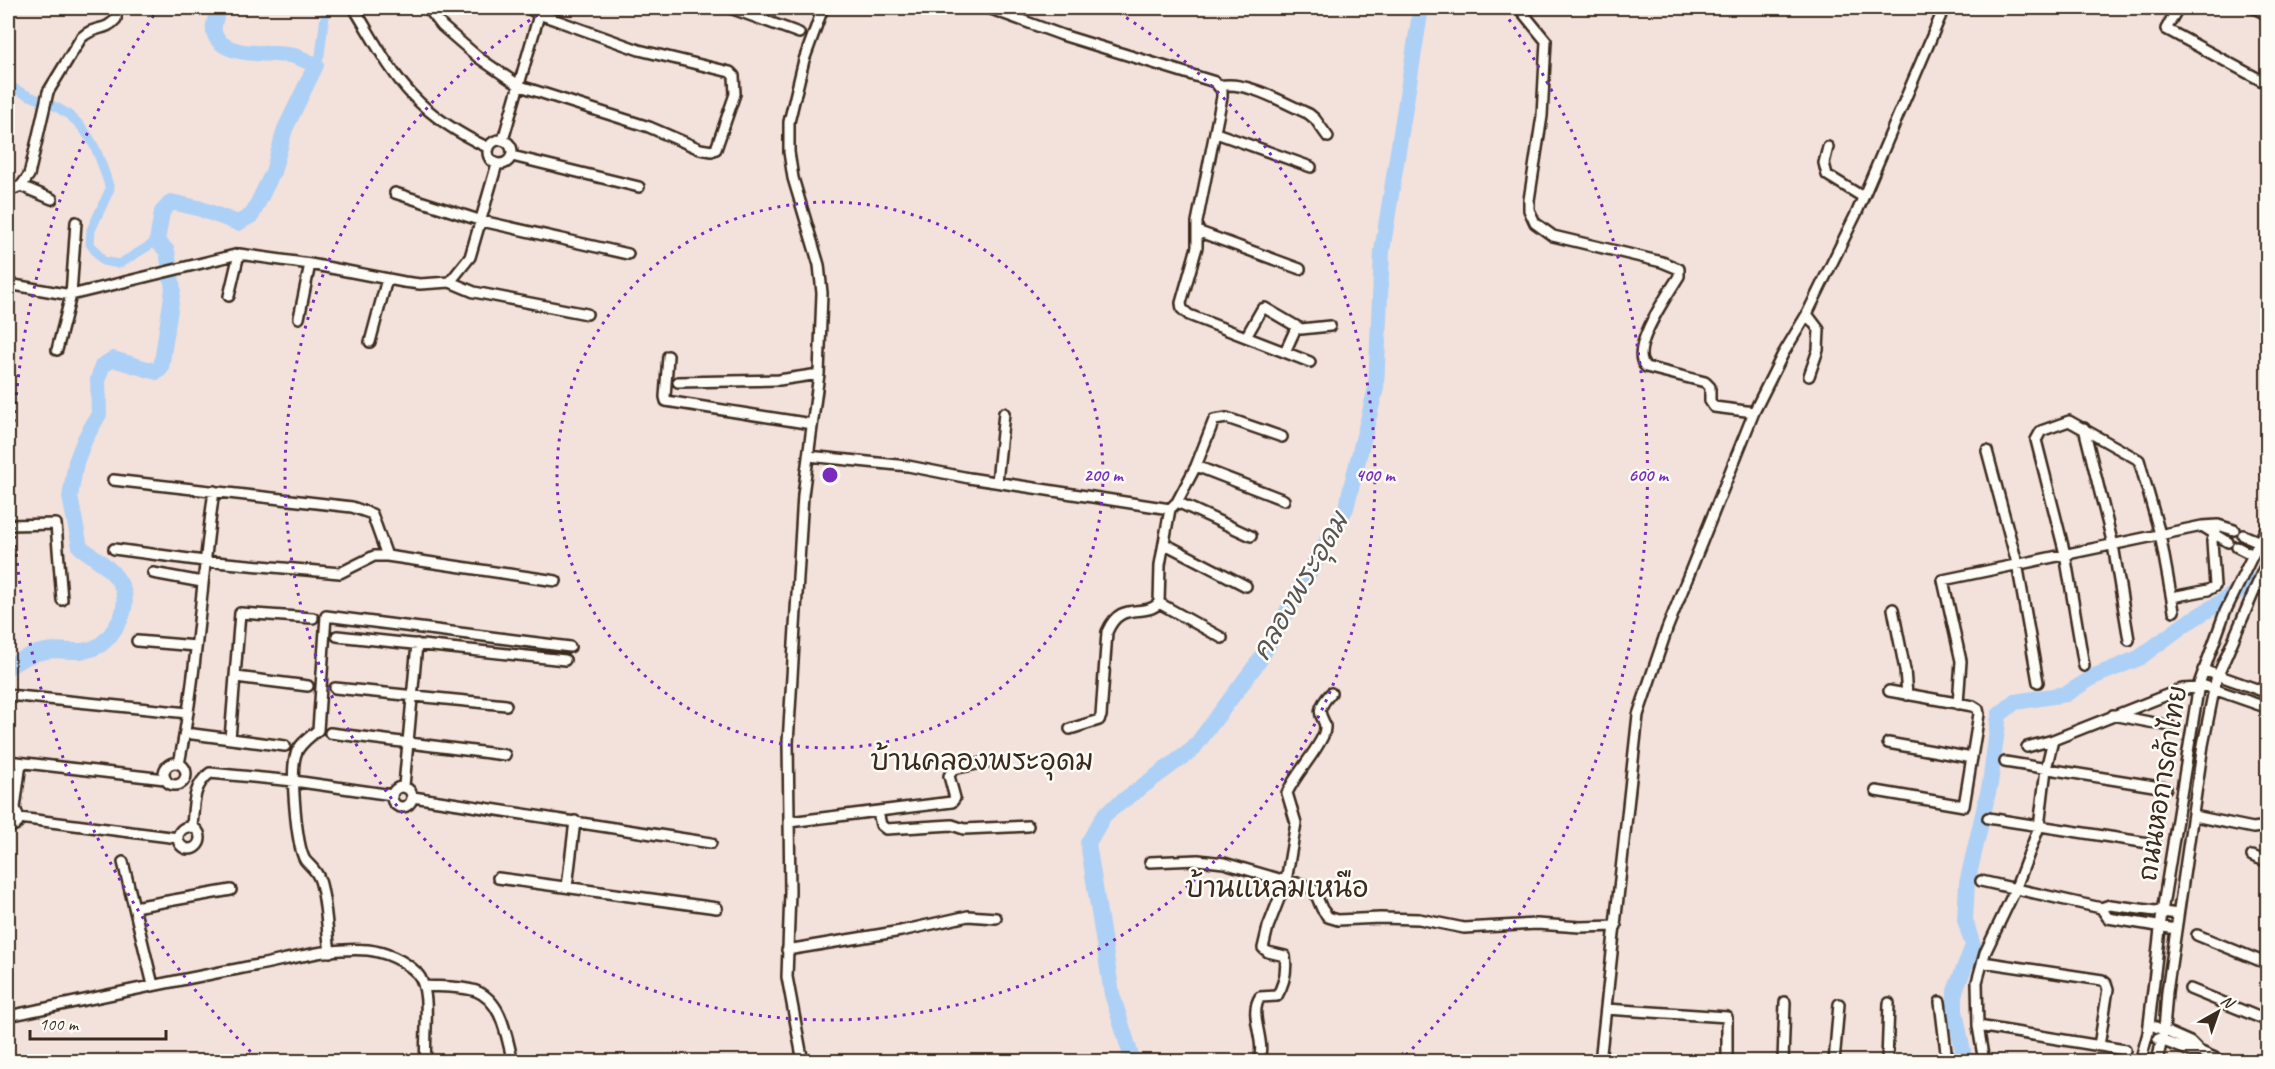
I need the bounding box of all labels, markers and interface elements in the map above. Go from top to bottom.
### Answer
text: 200 m [1084,464,1124,486]
text: 400 m [1356,464,1396,486]
text: 600 m [1628,464,1669,486]
centre of rings [820,465,840,485]
water label: คลองพระอุดม [1244,504,1360,668]
street label: ถนนหอการค้าไทย [2131,683,2194,883]
district label: บ้านคลองพระอุดม [870,742,1094,781]
district label: บ้านแหลมเหนือ [1185,869,1369,905]
north arrow [2188,982,2248,1042]
text: N [2217,990,2240,1014]
scale bar [30,1003,166,1041]
text: 100 m [39,1013,80,1035]

